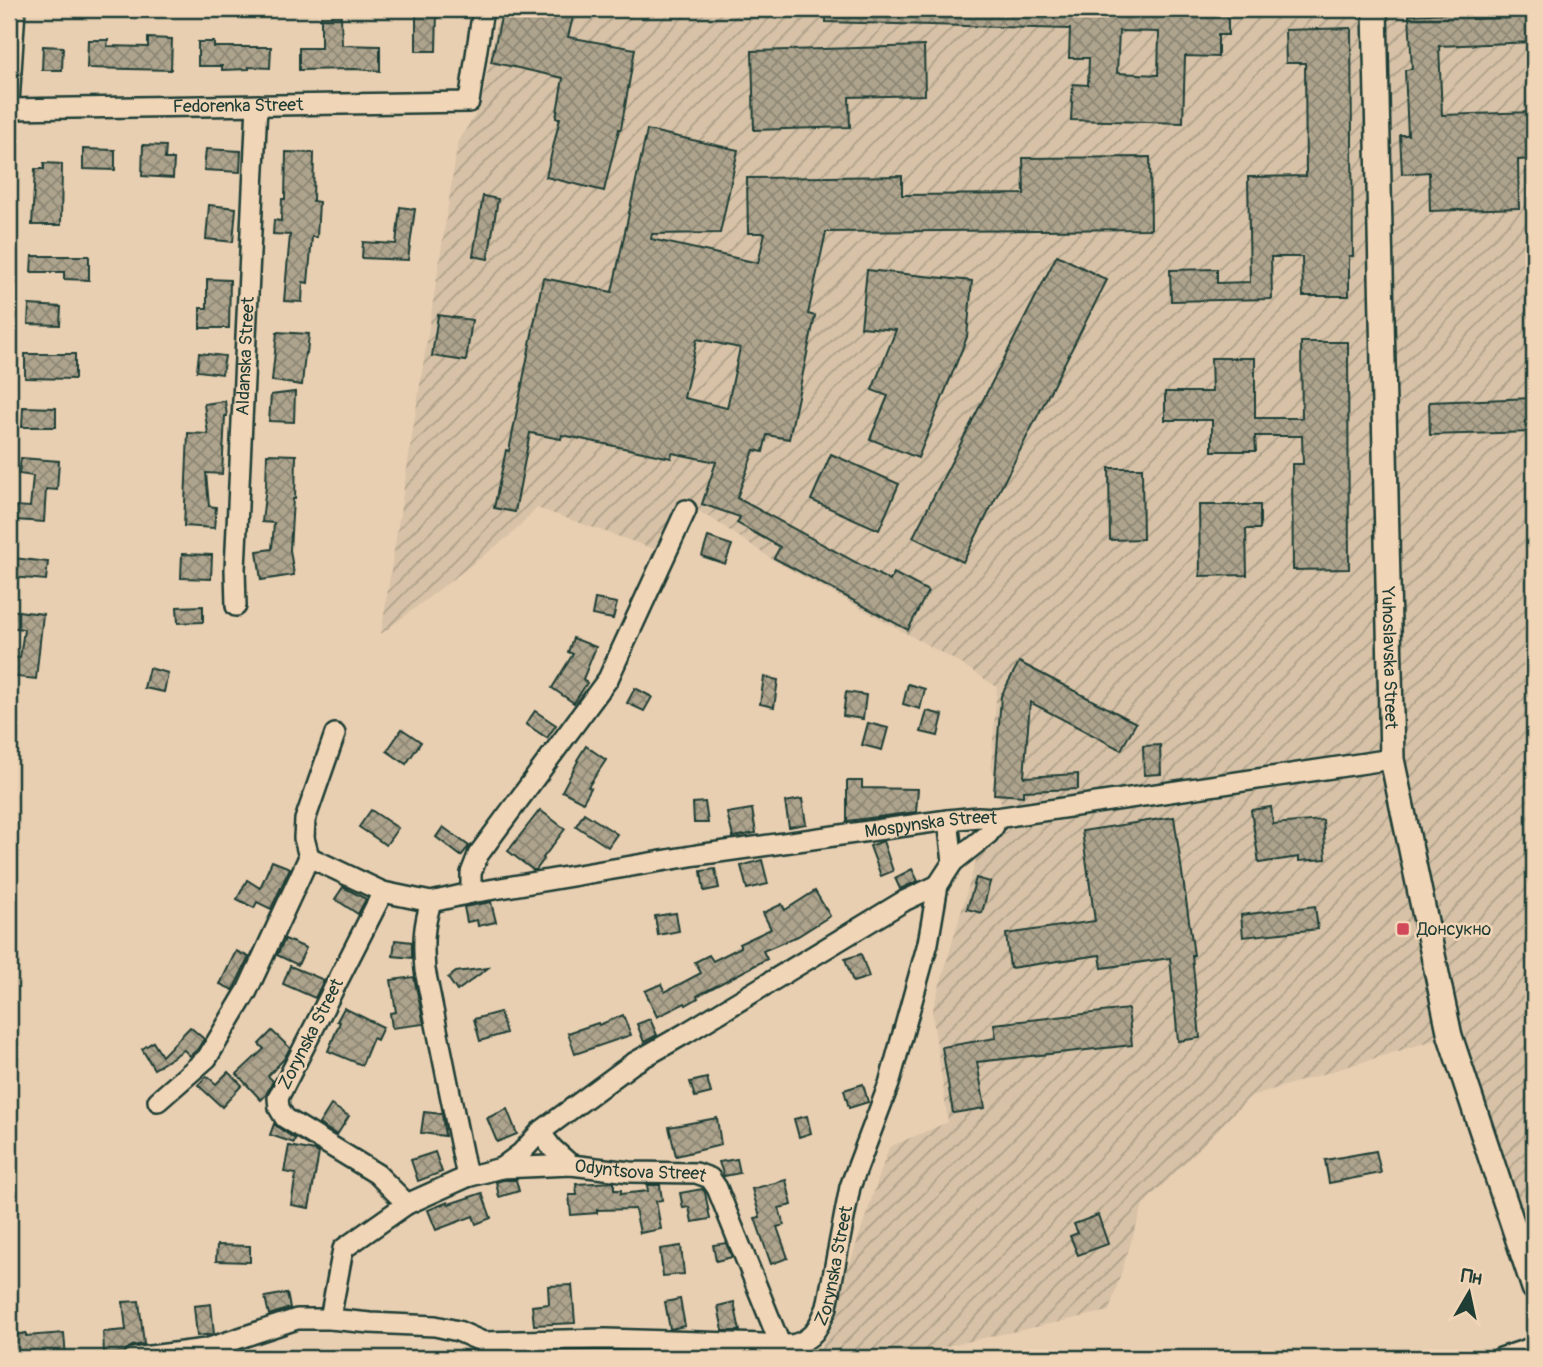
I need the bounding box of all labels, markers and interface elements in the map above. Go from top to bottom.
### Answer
street label: Fedorenka Street [172,93,304,118]
street label: Aldanska Street [231,295,259,416]
street label: Yuhoslavska Street [1377,585,1403,730]
street label: Mospynska Street [863,805,998,843]
place label: Донсукно [1416,918,1492,941]
marker: Донсукно [1395,921,1411,937]
street label: Zorynska Street [273,974,349,1093]
street label: Odyntsova Street [573,1154,711,1188]
street label: Zorynska Street [809,1203,858,1329]
north arrow [1434,1258,1504,1328]
text: Пн [1459,1264,1484,1291]

